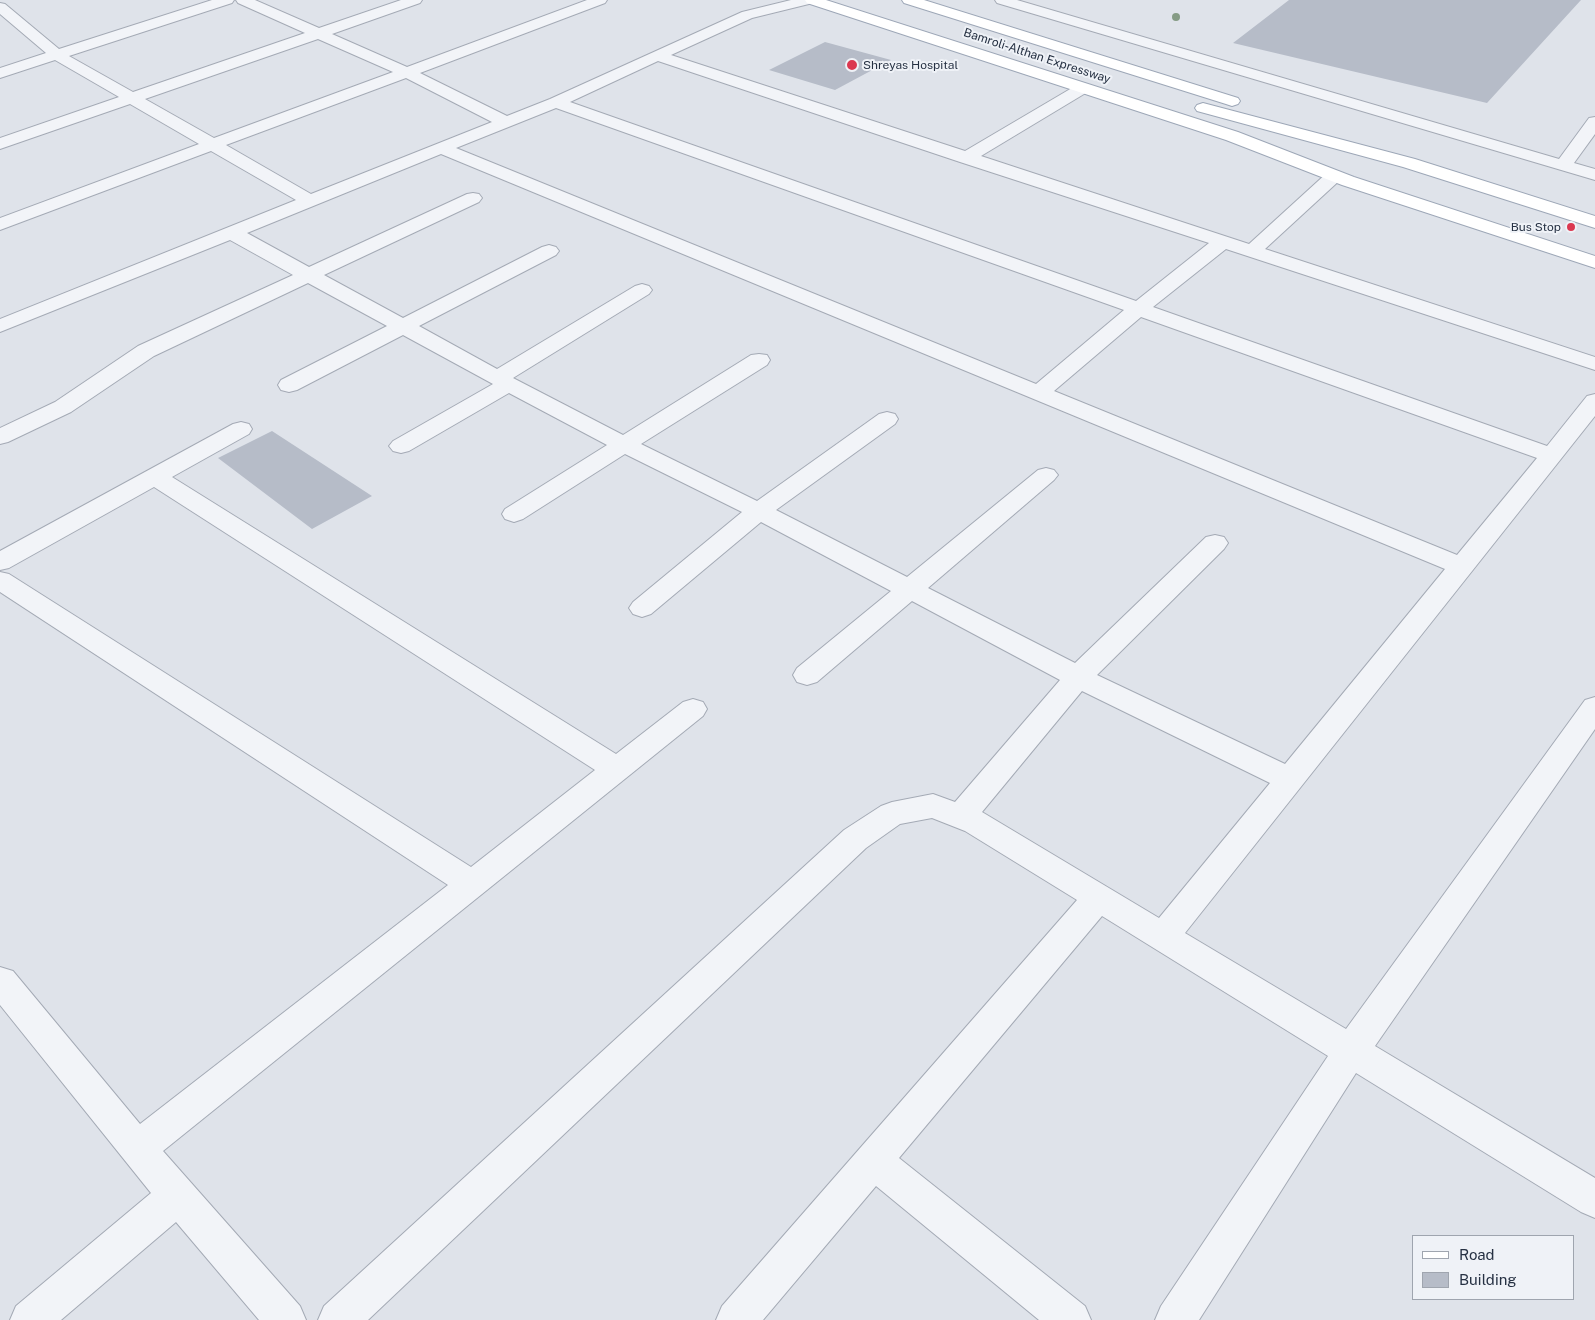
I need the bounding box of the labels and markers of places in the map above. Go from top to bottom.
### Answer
marker: Shreyas Hospital [845,58,859,72]
place label: Shreyas Hospital [863,58,958,72]
place label: Bus Stop [1511,220,1561,234]
marker: Bus Stop [1565,221,1577,233]

